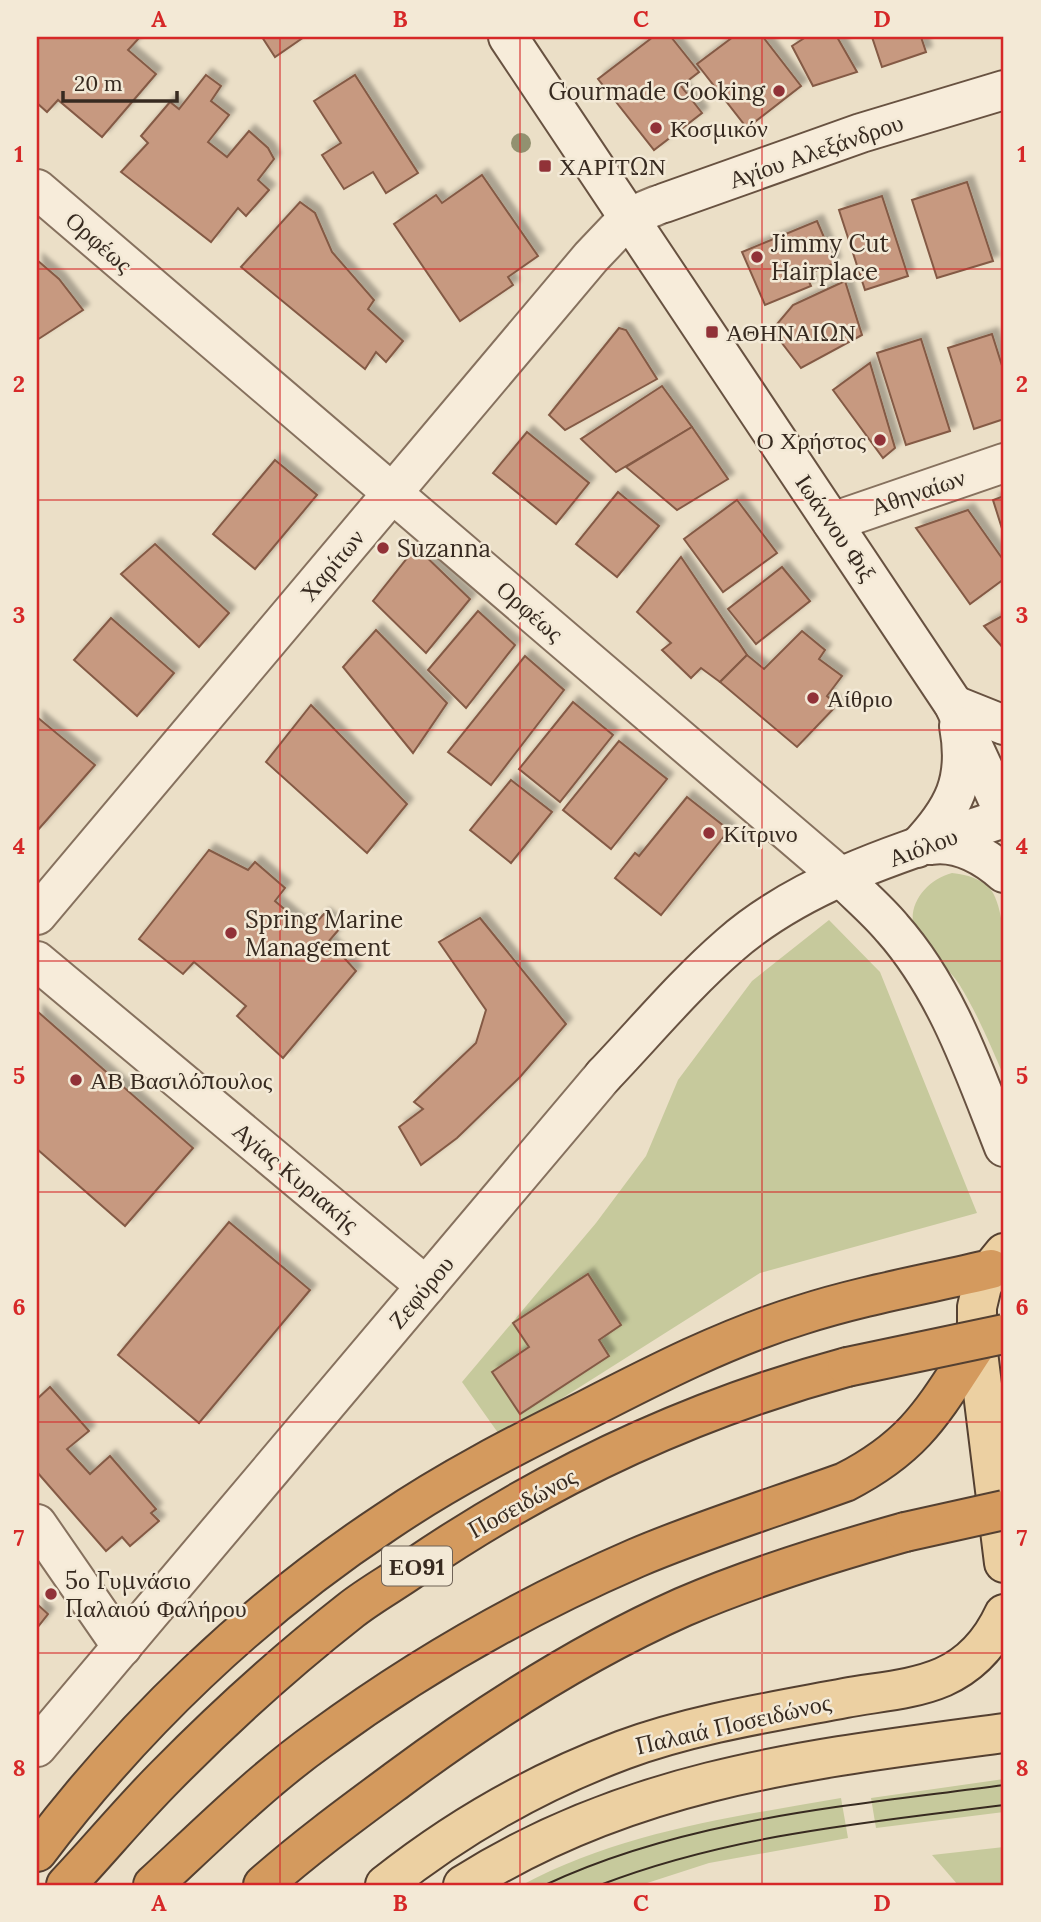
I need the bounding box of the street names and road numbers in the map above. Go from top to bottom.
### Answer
street label: Αγίου Αλεξάνδρου [725,107,907,195]
street label: Ορφέως [59,205,139,280]
street label: Αθηναίων [867,461,969,523]
street label: Ιωάννου Φιξ [789,468,883,588]
street label: Χαρίτων [293,523,371,607]
street label: Ορφέως [490,574,570,649]
street label: Αιόλου [884,820,962,874]
street label: Αγίας Κυριακής [226,1115,366,1239]
street label: Ζεφύρου [381,1249,461,1335]
street label: Ποσειδώνος [462,1460,582,1545]
road number: ΕΟ91 [382,1546,452,1586]
street label: Παλαιά Ποσειδώνος [632,1686,834,1762]

